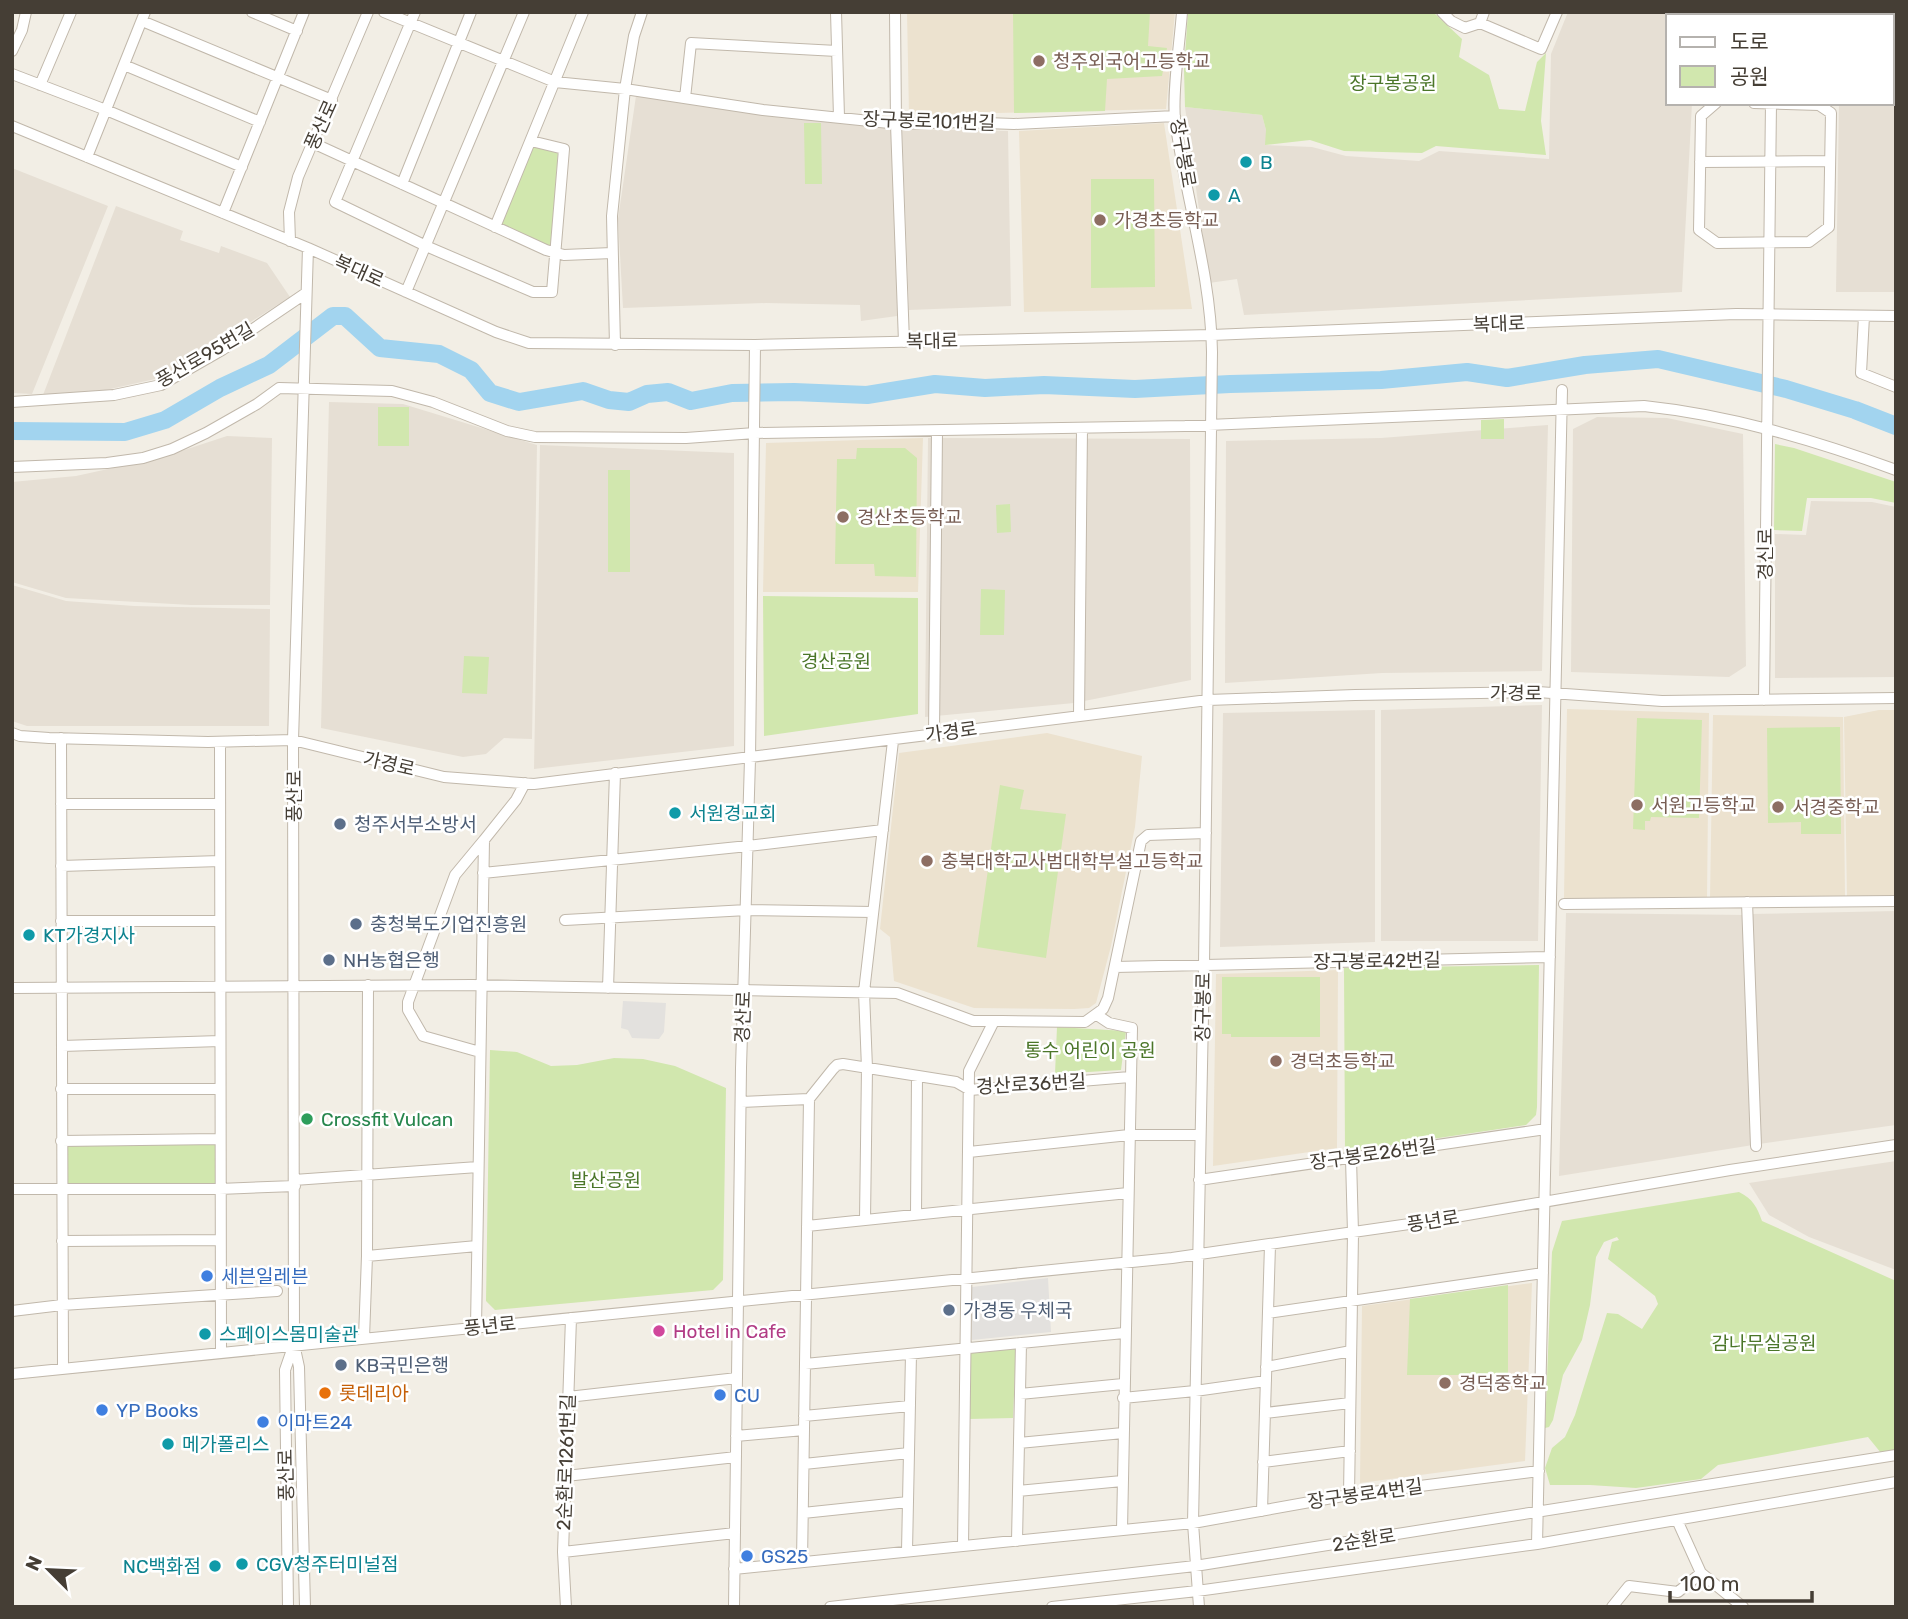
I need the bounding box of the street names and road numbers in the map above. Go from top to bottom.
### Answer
street label: 풍산로 [300,96,342,154]
street label: 장구봉로101번길 [862,107,996,135]
street label: 장구봉로 [1166,117,1200,189]
street label: 복대로 [330,250,388,292]
street label: 복대로 [1472,312,1526,336]
street label: 풍산로95번길 [152,318,258,392]
street label: 복대로 [906,329,958,353]
street label: 경신로 [1754,528,1777,580]
street label: 가경로 [1490,682,1542,705]
street label: 가경로 [923,717,979,747]
street label: 가경로 [361,747,417,781]
street label: 풍산로 [283,770,306,822]
street label: 장구봉로42번길 [1313,948,1441,974]
street label: 장구봉로 [1191,972,1215,1042]
street label: 경산로 [731,990,755,1044]
street label: 경산로36번길 [975,1070,1087,1098]
street label: 장구봉로26번길 [1308,1134,1438,1174]
street label: 풍년로 [1405,1206,1461,1236]
street label: 풍년로 [463,1312,517,1340]
street label: 2순환로1261번길 [552,1393,580,1531]
street label: 풍산로 [274,1449,298,1501]
street label: 장구봉로4번길 [1306,1474,1424,1514]
street label: 2순환로 [1331,1524,1397,1556]

